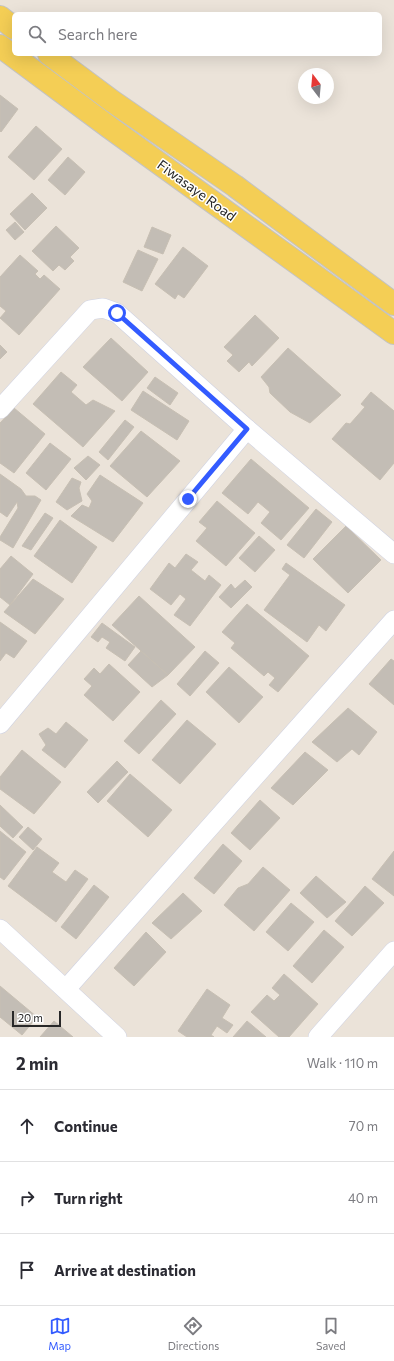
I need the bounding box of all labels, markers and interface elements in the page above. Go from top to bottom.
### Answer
search box [12,12,382,56]
icon: search [26,23,48,45]
text: Search here [58,25,137,43]
north arrow [298,68,334,104]
street label: Fiwasaye Road [154,156,240,224]
route start [108,304,126,322]
route end [179,490,197,508]
scale bar [12,1009,61,1028]
text: 20 m [18,1011,43,1024]
text: 2 min [16,1053,58,1074]
text: Walk · 110 m [307,1055,378,1071]
icon: ahead [16,1115,38,1137]
text: Continue [54,1117,118,1135]
text: 70 m [349,1118,378,1134]
icon: right [16,1187,38,1209]
text: Turn right [54,1189,123,1207]
text: 40 m [348,1190,378,1206]
icon: arrive [16,1259,38,1281]
text: Arrive at destination [54,1261,196,1279]
tab: Map [48,1315,71,1352]
tab: Directions [168,1315,219,1352]
tab: Saved [316,1315,346,1352]

